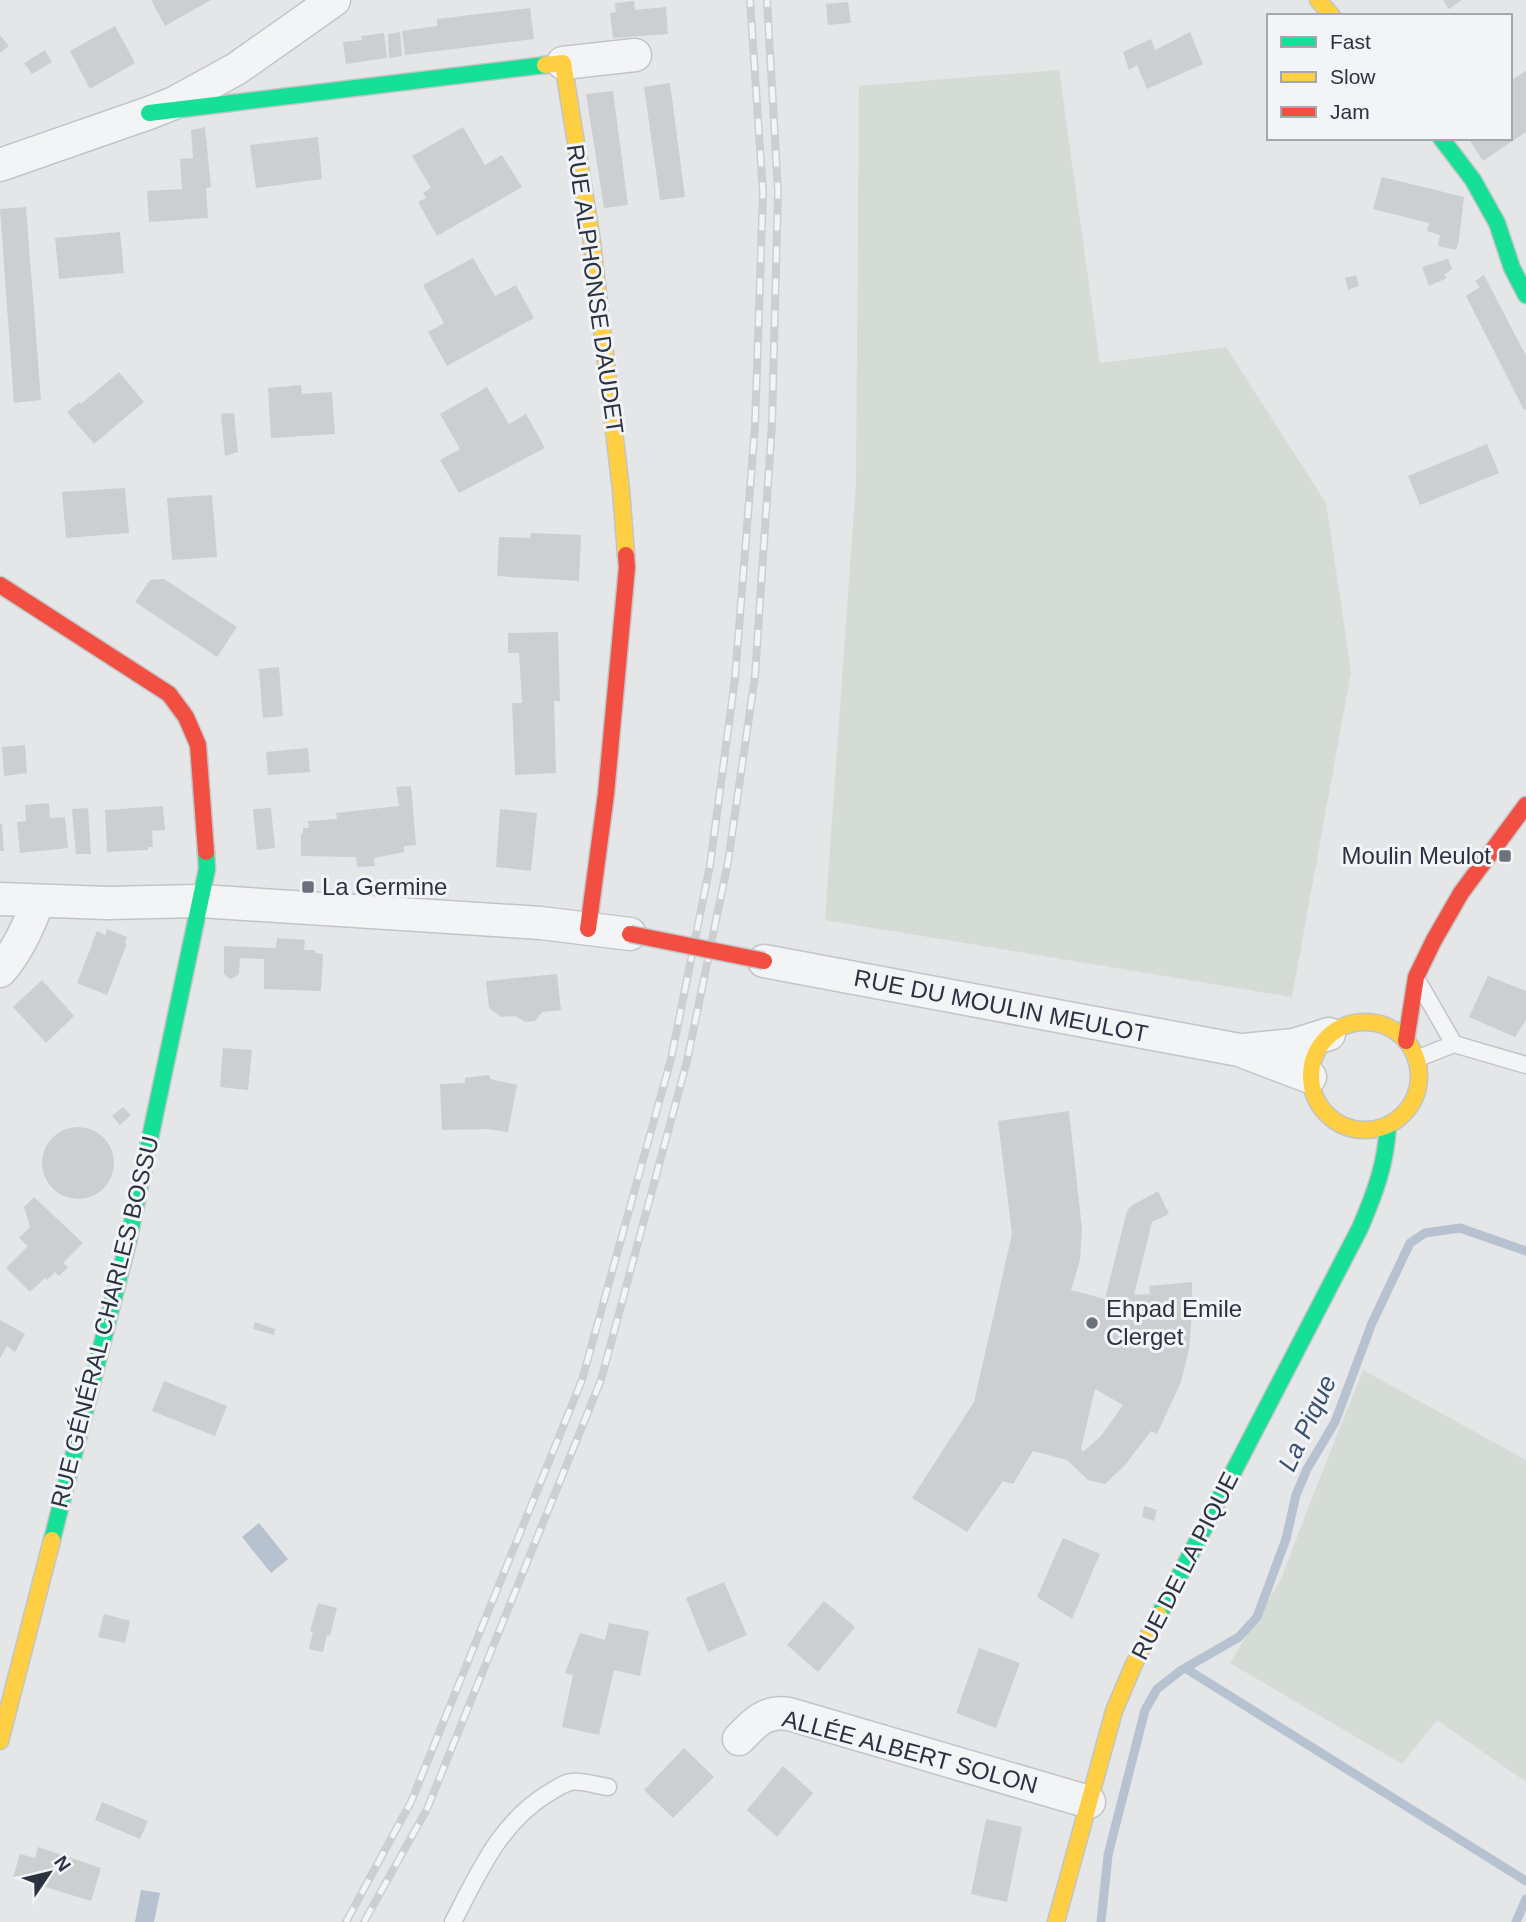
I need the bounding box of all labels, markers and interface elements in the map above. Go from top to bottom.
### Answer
legend [1267,14,1512,140]
text: Fast [1330,30,1371,53]
text: Slow [1330,65,1376,88]
text: Jam [1330,100,1370,123]
street label: RUE ALPHONSE DAUDET [562,142,629,436]
place label: Moulin Meulot [1342,842,1491,869]
marker: Moulin Meulot [1497,848,1513,864]
place label: La Germine [322,873,447,900]
marker: La Germine [300,879,316,895]
street label: RUE DU MOULIN MEULOT [852,964,1151,1047]
street label: RUE GÉNÉRAL CHARLES BOSSU [45,1133,164,1510]
place label: Ehpad Emile Clerget [1106,1295,1242,1350]
marker: Ehpad Emile Clerget [1084,1315,1100,1331]
water label: La Pique [1272,1370,1342,1476]
street label: RUE DE LA PIQUE [1126,1468,1244,1664]
street label: ALLÉE ALBERT SOLON [779,1704,1041,1799]
north arrow [14,1838,84,1908]
text: N [50,1852,75,1875]

